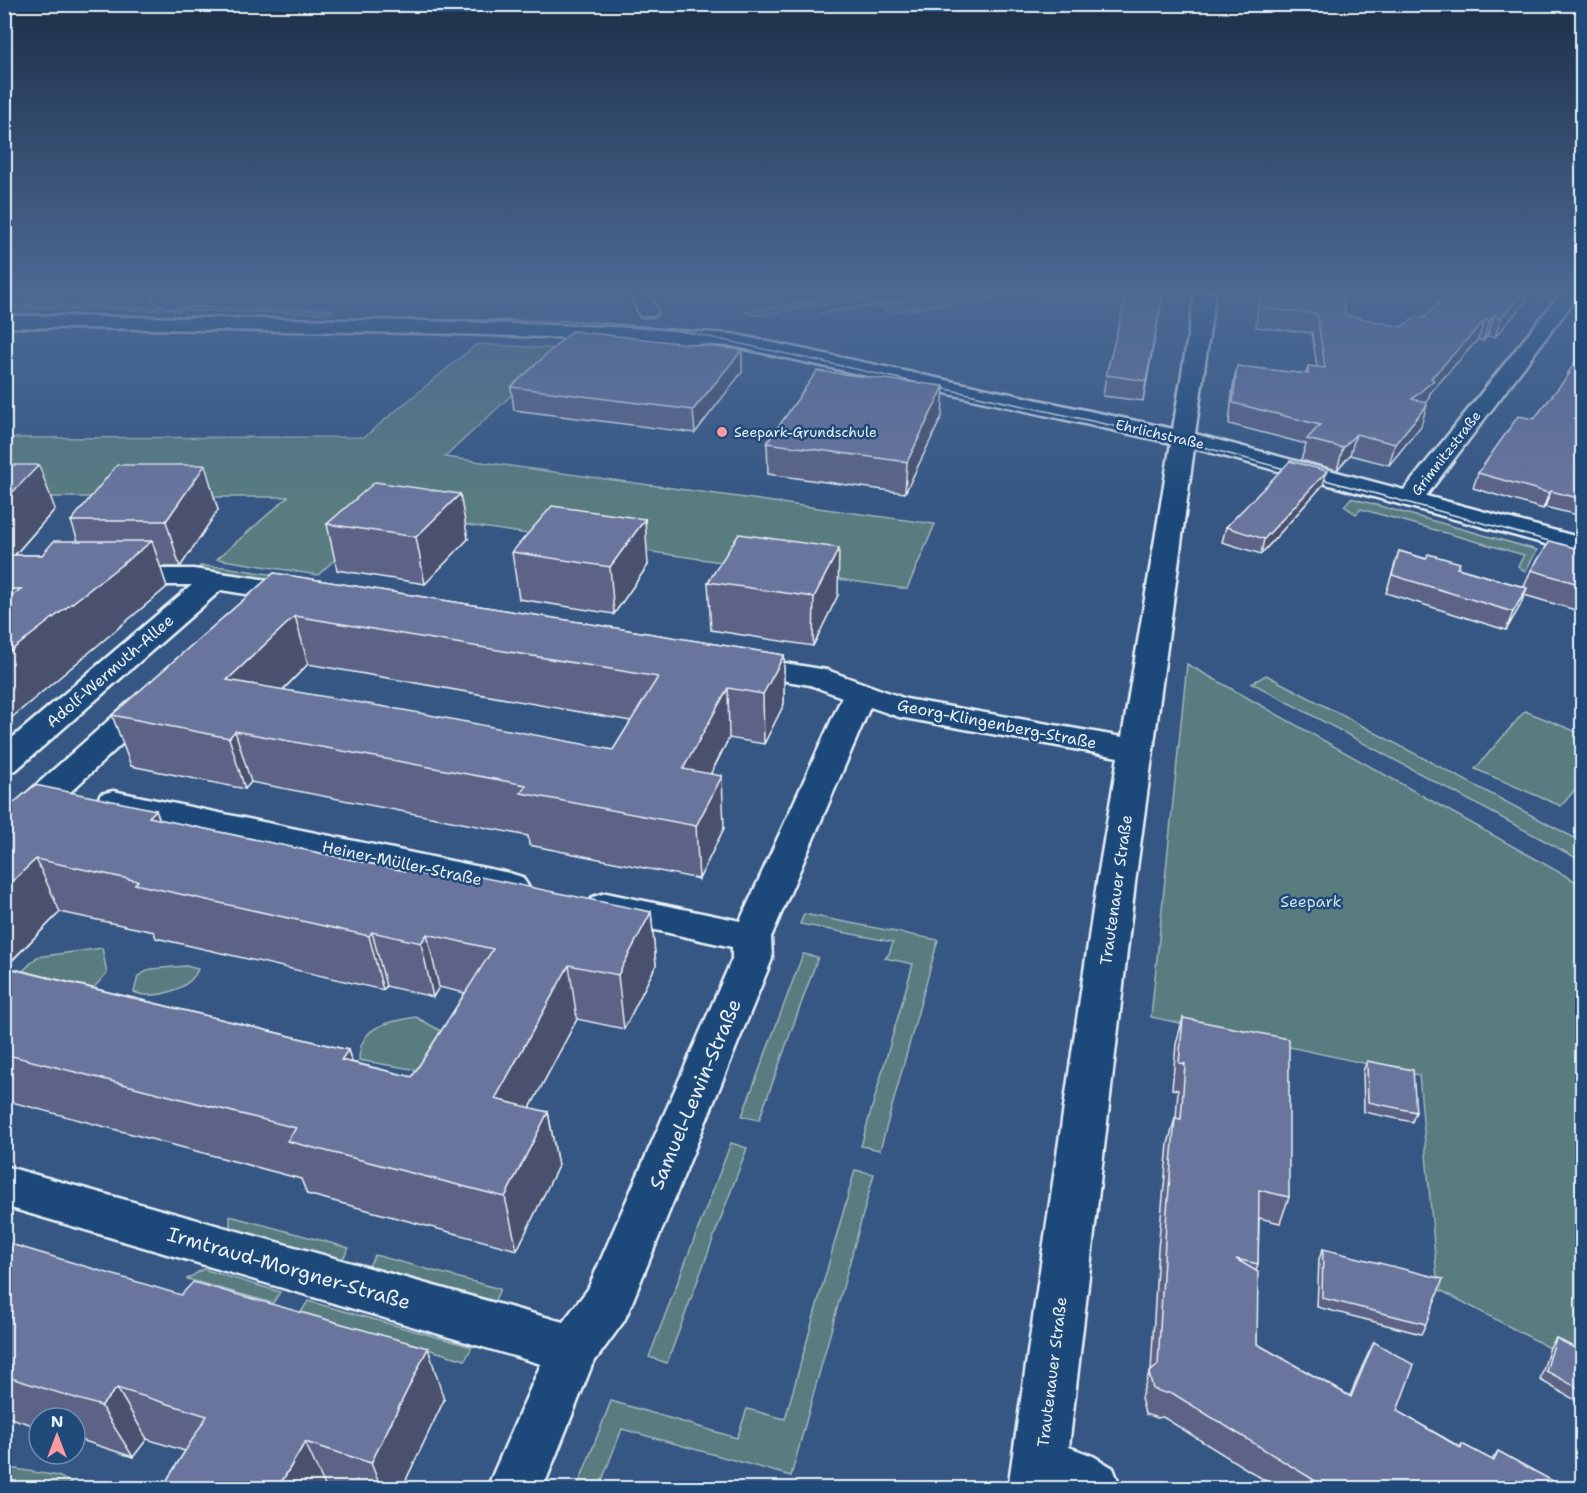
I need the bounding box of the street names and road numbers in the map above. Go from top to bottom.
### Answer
street label: Grimnitzstraße [1407,407,1485,499]
street label: Ehrlichstraße [1114,415,1206,453]
street label: Adolf-Wermuth-Allee [42,610,178,732]
street label: Georg-Klingenberg-Straße [895,694,1099,754]
street label: Trautenauer Straße [1095,814,1137,966]
street label: Heiner-Müller-Straße [320,836,484,890]
street label: Samuel-Lewin-Straße [643,995,747,1193]
street label: Irmtraud-Morgner-Straße [164,1221,414,1315]
street label: Trautenauer Straße [1032,1296,1072,1448]

